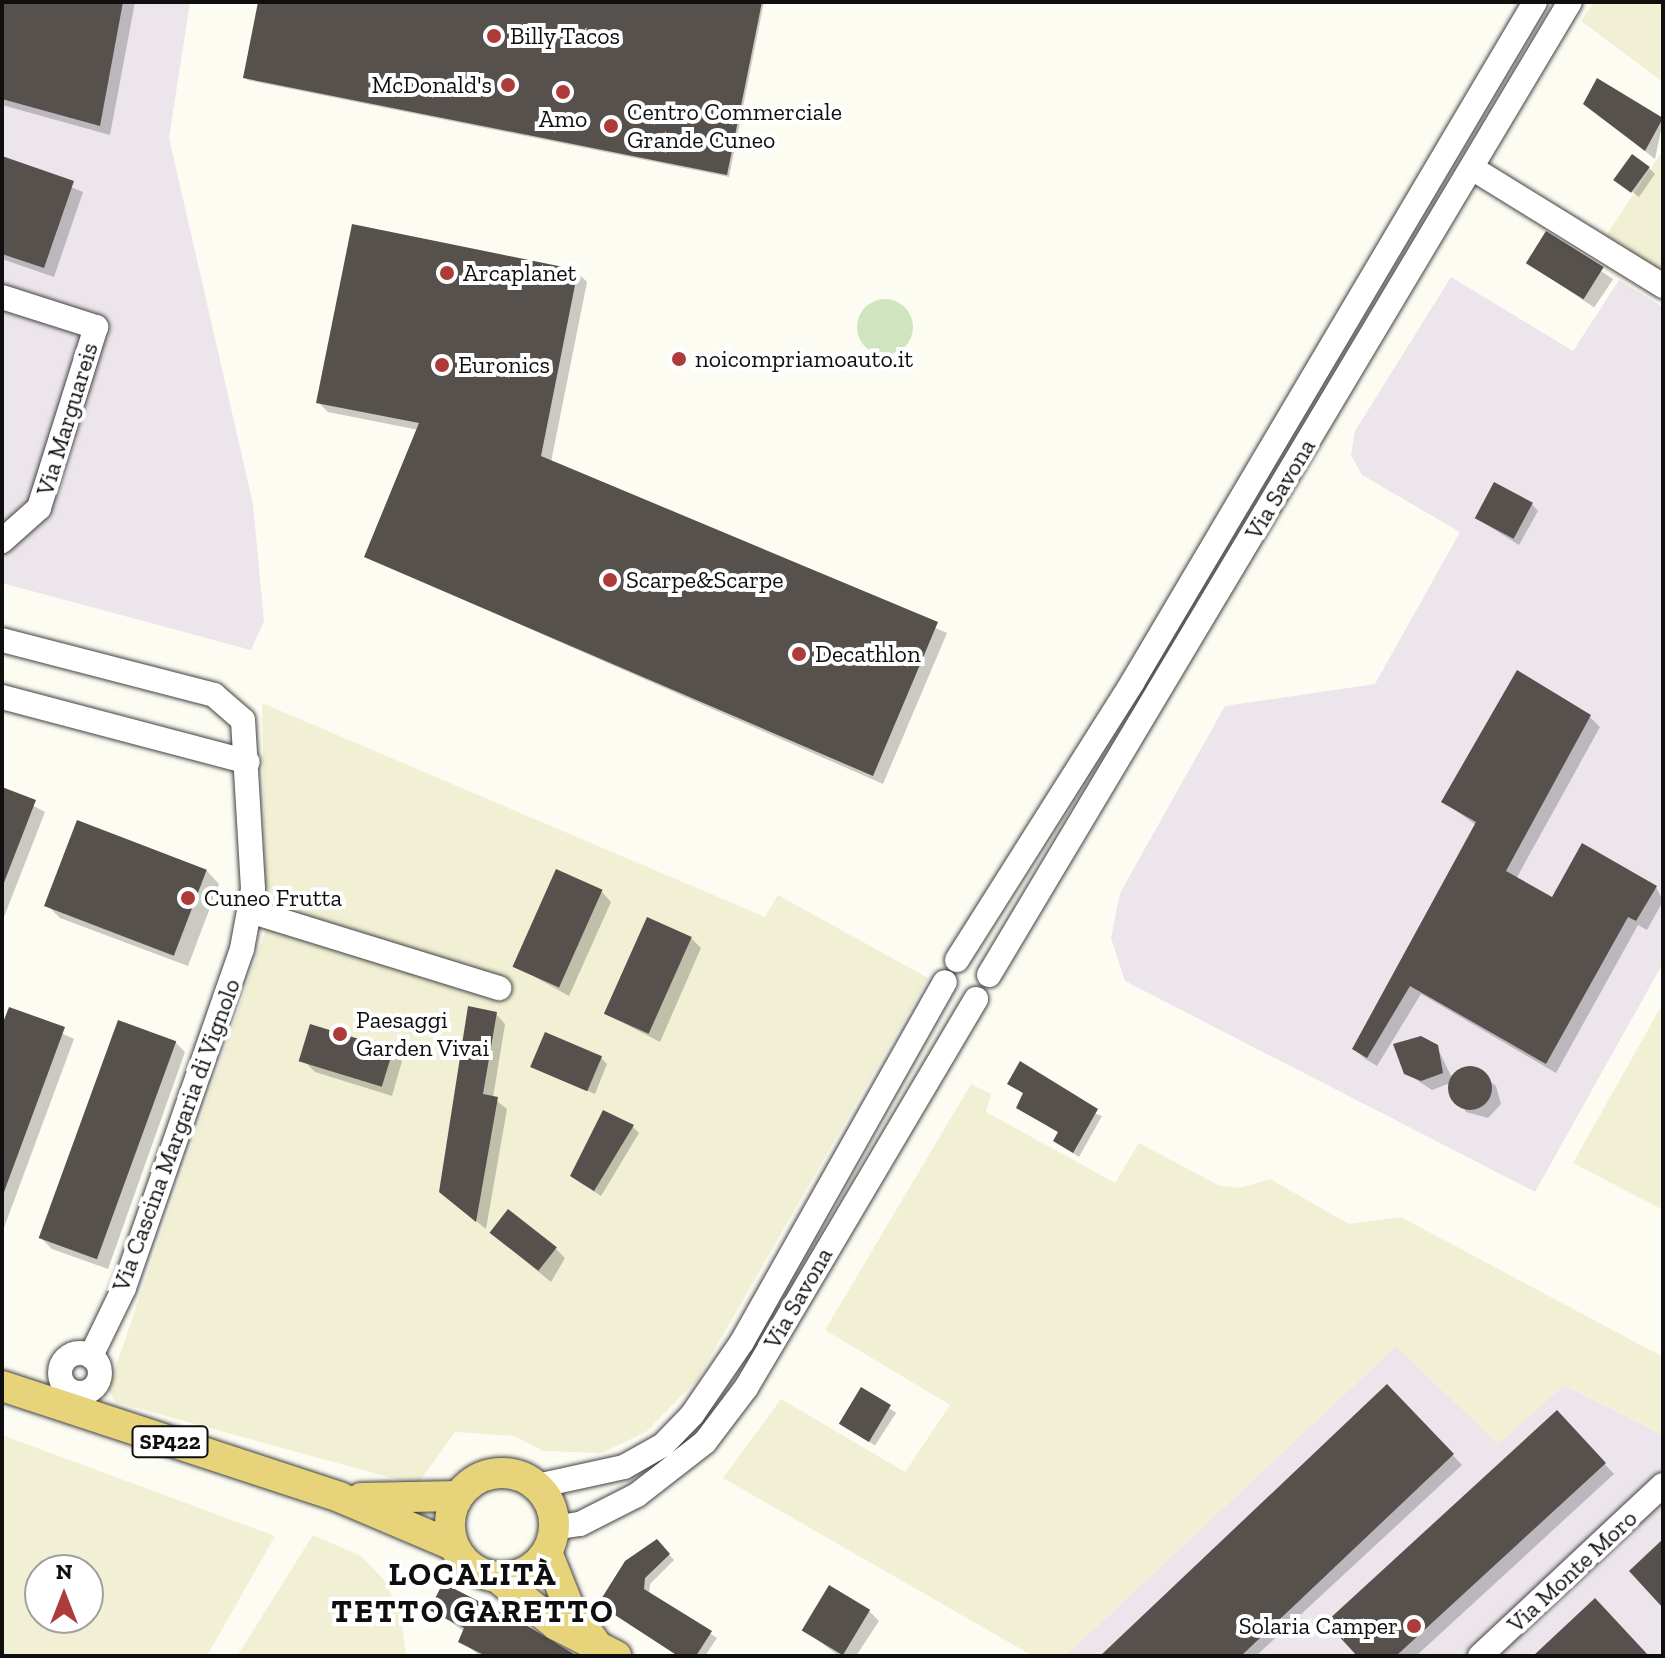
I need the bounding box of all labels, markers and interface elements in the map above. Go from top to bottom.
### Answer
place label: Billy Tacos [510,22,621,50]
marker: Billy Tacos [485,27,503,45]
place label: McDonald's [372,71,492,99]
marker: McDonald's [499,76,517,94]
marker: Amo [554,83,572,101]
place label: Centro Commerciale Grande Cuneo [627,98,842,154]
place label: Amo [539,105,587,133]
marker: Centro Commerciale Grande Cuneo [602,117,620,135]
place label: Arcaplanet [463,259,576,287]
marker: Arcaplanet [438,264,456,282]
street label: Via Marguareis [30,339,104,499]
place label: noicompriamoauto.it [695,345,913,373]
marker: noicompriamoauto.it [670,350,688,368]
place label: Euronics [458,351,550,379]
marker: Euronics [433,356,451,374]
street label: Via Savona [1239,434,1321,544]
place label: Scarpe&Scarpe [626,566,784,594]
marker: Scarpe&Scarpe [601,571,619,589]
place label: Decathlon [815,640,921,668]
marker: Decathlon [790,645,808,663]
place label: Cuneo Frutta [204,884,342,912]
marker: Cuneo Frutta [179,889,197,907]
street label: Via Cascina Margaria di Vignolo [106,974,246,1296]
place label: Paesaggi Garden Vivai [356,1006,490,1062]
marker: Paesaggi Garden Vivai [331,1025,349,1043]
street label: Via Savona [757,1242,839,1354]
road number: SP422 [130,1424,210,1460]
street label: Via Monte Moro [1501,1504,1643,1638]
north arrow [24,1554,104,1634]
district label: LOCALITÀ TETTO GARETTO [331,1556,615,1631]
text: N [56,1558,72,1585]
place label: Solaria Camper [1239,1612,1398,1640]
marker: Solaria Camper [1405,1617,1423,1635]

